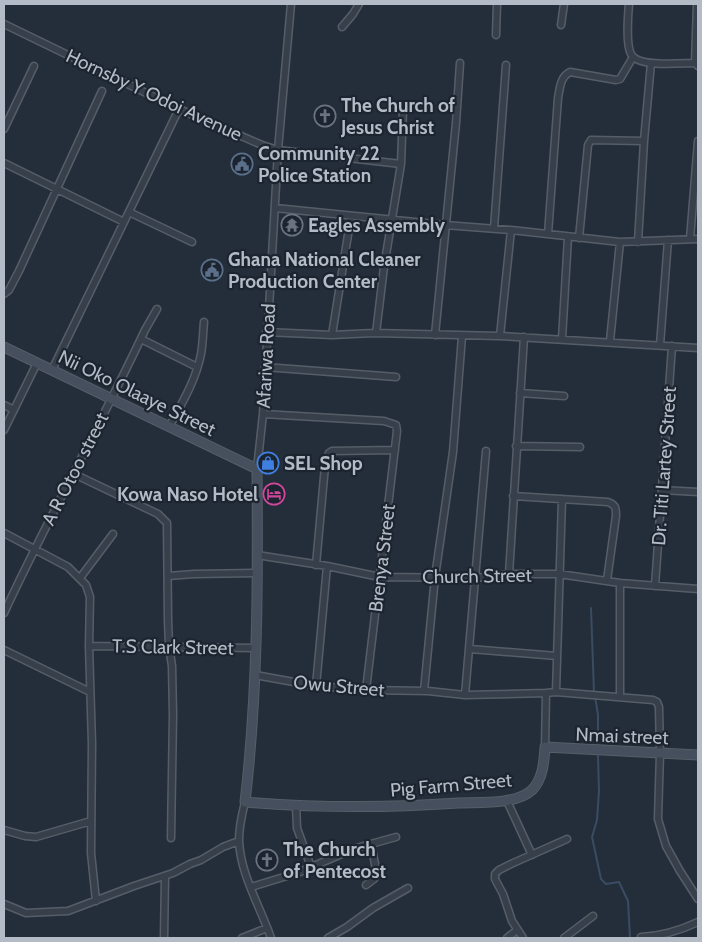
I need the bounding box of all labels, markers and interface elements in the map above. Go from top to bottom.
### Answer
street label: Hornsby Y Odoi Avenue [62,44,246,146]
place label: The Church of Jesus Christ [340,94,456,139]
church icon: The Church of Jesus Christ [313,104,337,128]
place label: Community 22 Police Station [258,142,380,187]
public building icon: Community 22 Police Station [230,152,254,176]
temple icon: Eagles Assembly [280,213,304,237]
place label: Eagles Assembly [308,214,446,237]
place label: Ghana National Cleaner Production Center [228,248,421,293]
public building icon: Ghana National Cleaner Production Center [200,258,224,282]
street label: Afariwa Road [252,303,280,409]
street label: Nii Oko Olaaye Street [55,345,220,441]
street label: Dr. Titi Lartey Street [647,385,681,546]
street label: A R Otoo street [37,408,114,529]
shop icon: SEL Shop [256,451,280,475]
place label: SEL Shop [284,452,363,475]
hotel icon: Kowa Naso Hotel [262,482,286,506]
place label: Kowa Naso Hotel [117,483,258,506]
street label: Brenya Street [364,502,400,613]
street label: Church Street [422,564,533,588]
street label: T.S Clark Street [112,634,235,660]
street label: Owu Street [292,671,386,701]
street label: Nmai street [575,723,670,749]
street label: Pig Farm Street [389,768,513,802]
place label: The Church of Pentecost [283,838,386,883]
church icon: The Church of Pentecost [255,848,279,872]

